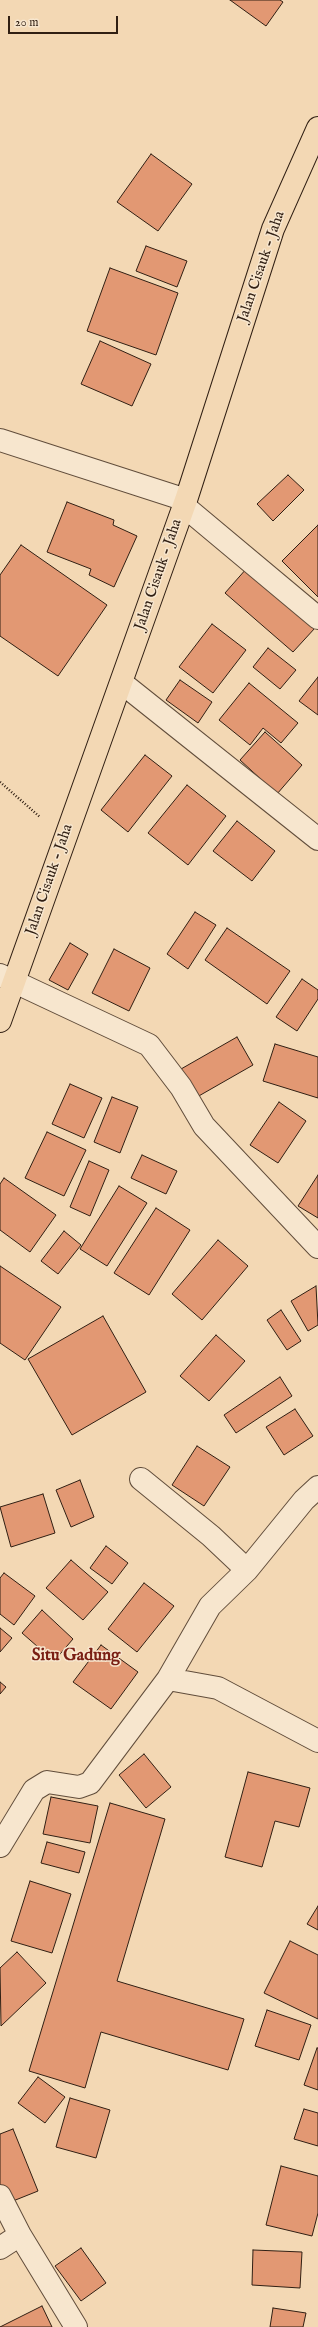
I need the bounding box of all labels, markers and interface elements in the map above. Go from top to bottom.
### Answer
scale bar [10,8,120,34]
text: 20 m [15,15,38,30]
street label: Jalan Cisauk - Jaha [235,209,289,325]
street label: Jalan Cisauk - Jaha [132,517,186,633]
street label: Jalan Cisauk - Jaha [23,822,77,938]
district label: Situ Gadung [32,1647,120,1667]

